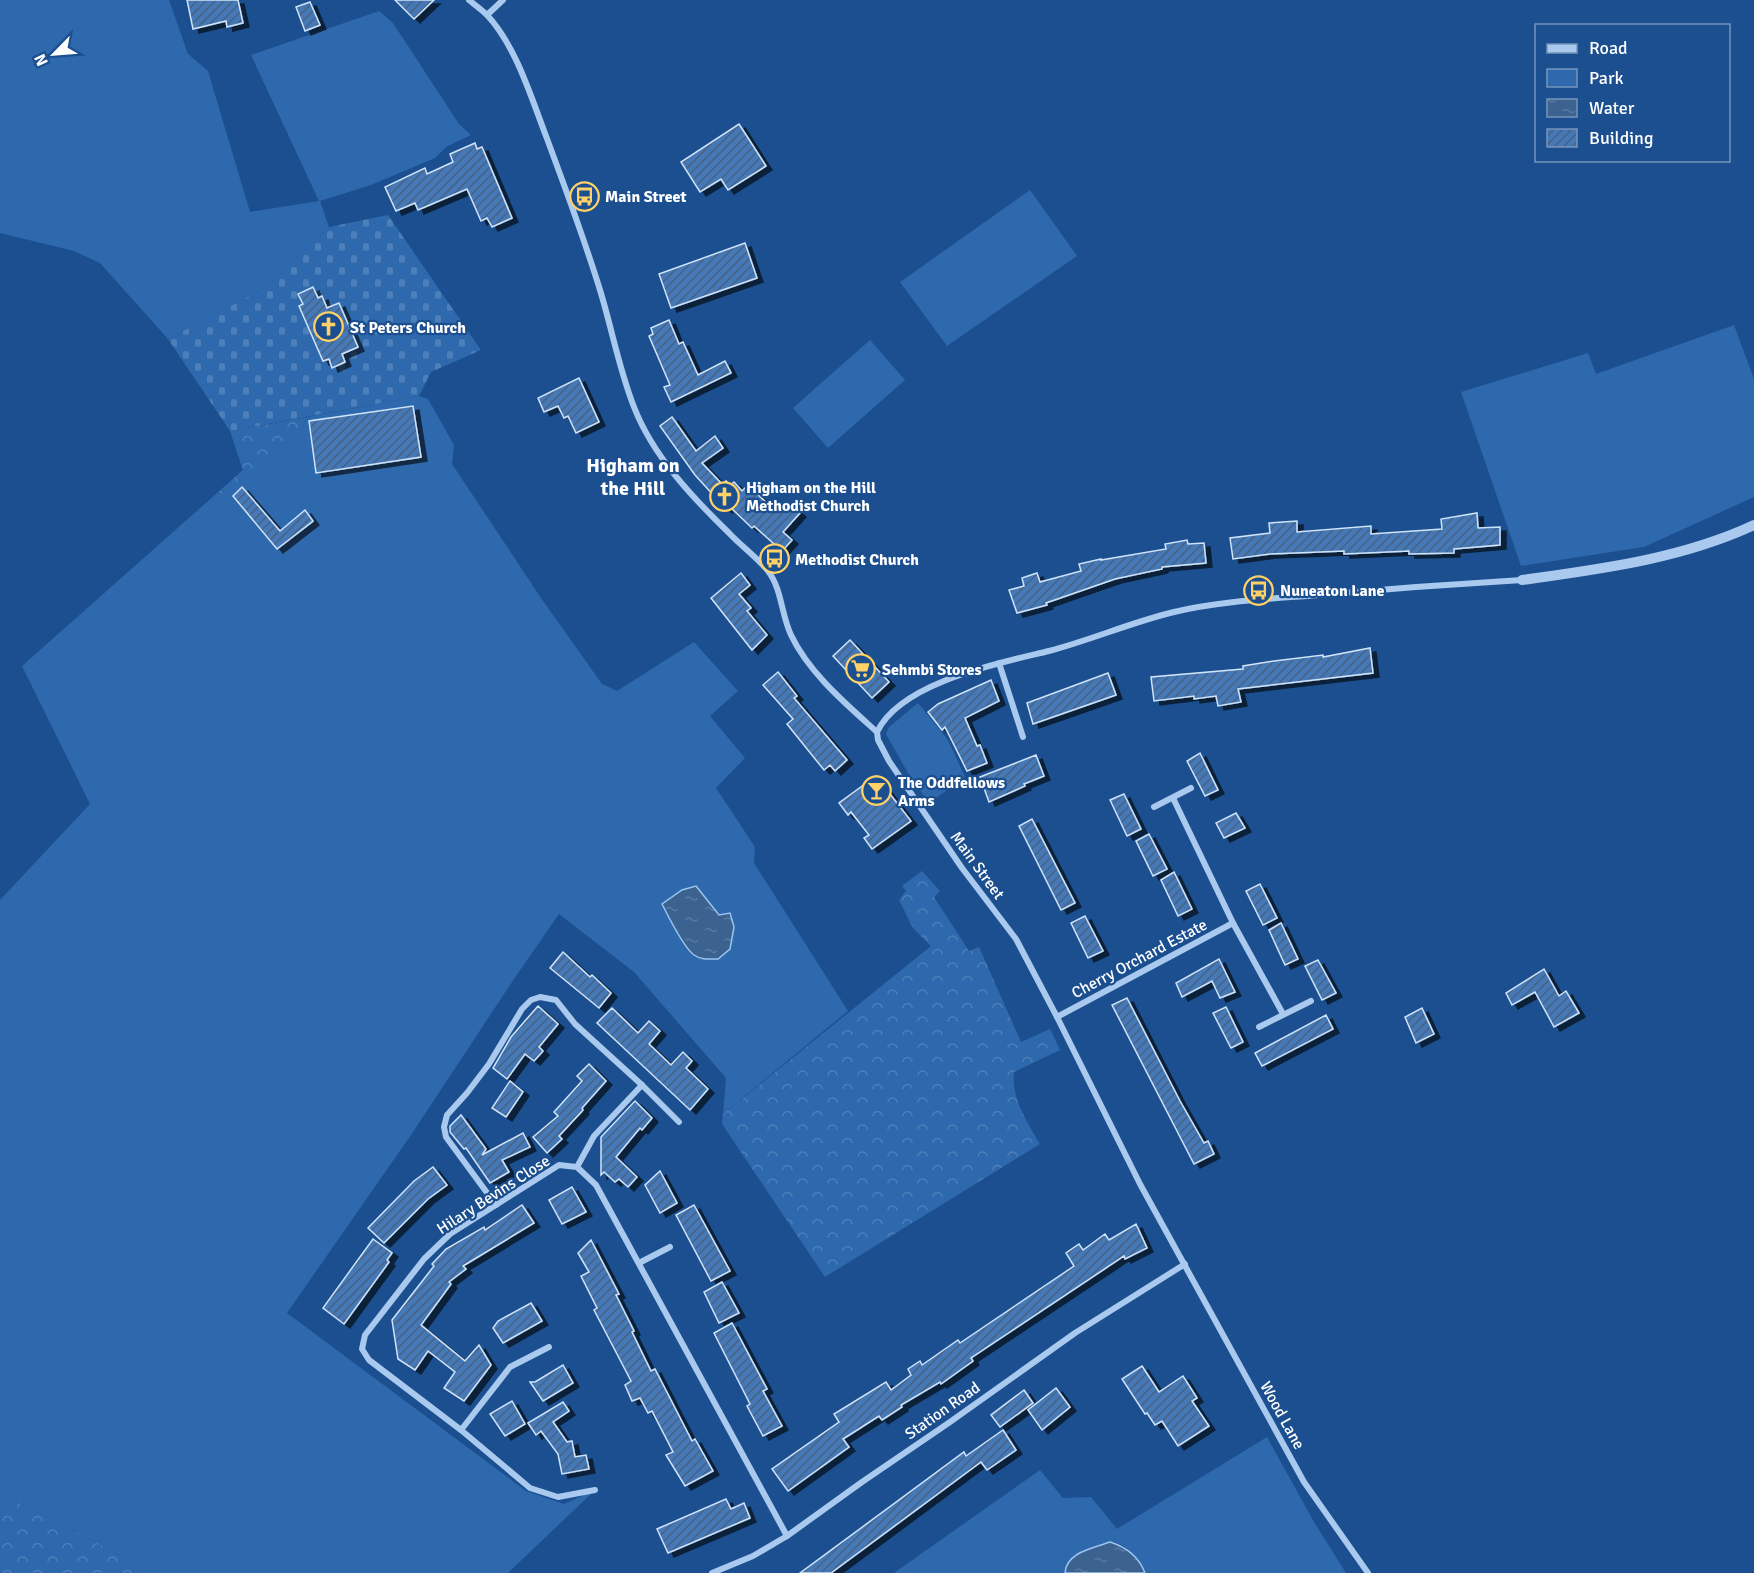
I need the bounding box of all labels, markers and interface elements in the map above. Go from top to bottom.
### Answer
north arrow [24,24,84,84]
legend [1535,24,1730,162]
text: Road [1589,37,1628,59]
text: N [30,51,53,69]
text: Park [1589,67,1624,89]
text: Water [1589,97,1635,119]
text: Building [1589,127,1653,149]
bus stop icon: Main Street [568,180,600,212]
place label: Main Street [605,187,687,207]
church icon: St Peters Church [313,311,345,343]
place label: St Peters Church [350,318,466,338]
district label: Higham on the Hill [586,453,680,501]
place label: Higham on the Hill Methodist Church [746,478,876,516]
church icon: Higham on the Hill Methodist Church [709,480,741,512]
bus stop icon: Methodist Church [758,543,790,575]
place label: Methodist Church [795,550,919,570]
bus stop icon: Nuneaton Lane [1243,574,1275,606]
place label: Nuneaton Lane [1280,581,1385,601]
supermarket icon: Sehmbi Stores [845,653,877,685]
place label: Sehmbi Stores [882,660,982,680]
place label: The Oddfellows Arms [898,773,1005,811]
bar icon: The Oddfellows Arms [861,775,893,807]
street label: Main Street [946,828,1009,904]
street label: Cherry Orchard Estate [1068,915,1211,1003]
street label: Hilary Bevins Close [433,1151,554,1239]
street label: Station Road [901,1378,984,1444]
street label: Wood Lane [1255,1378,1309,1453]

